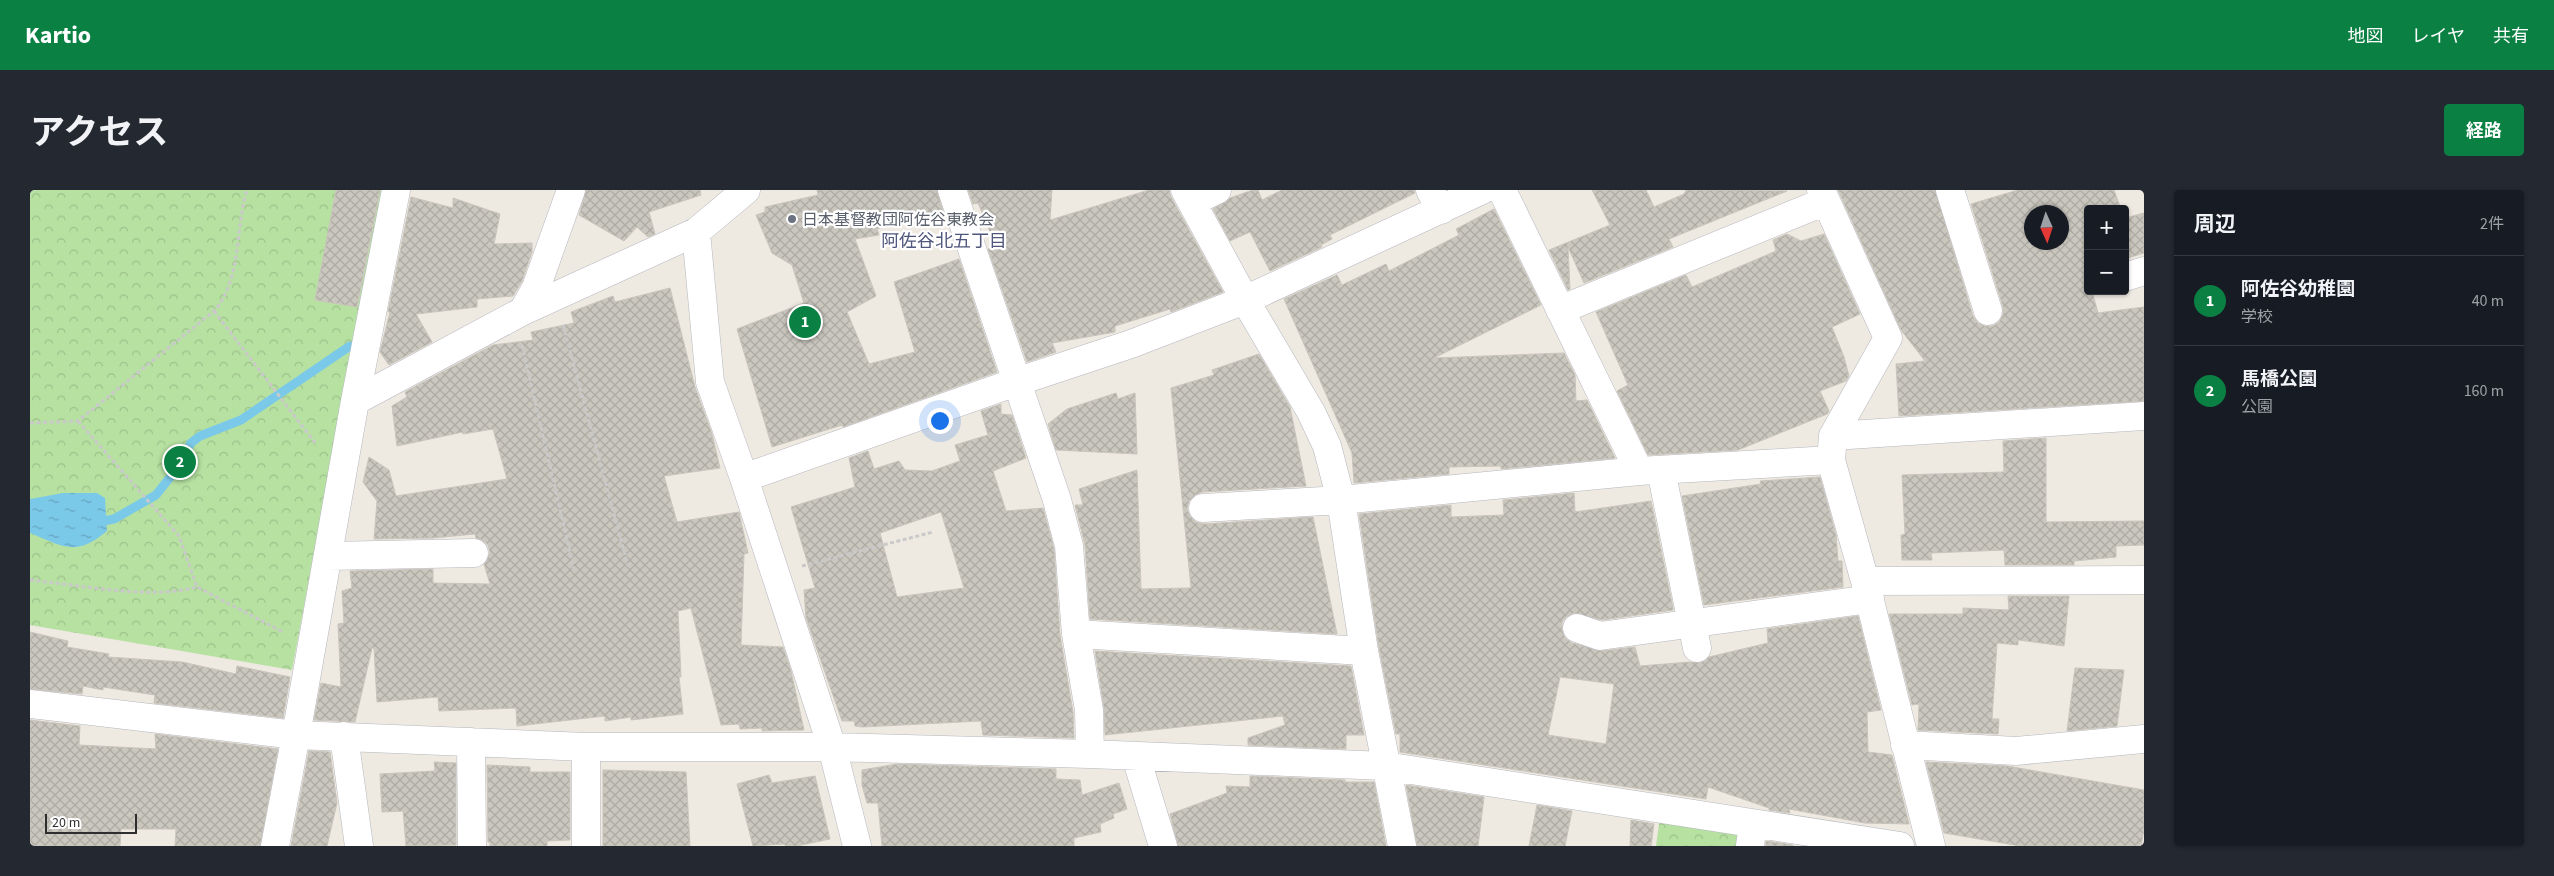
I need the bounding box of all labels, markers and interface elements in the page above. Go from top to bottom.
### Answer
text: Kartio [25,18,91,53]
text: 地図 [2348,24,2384,49]
text: レイヤ [2412,24,2465,49]
text: 共有 [2493,24,2529,49]
button: 経路 [2444,104,2524,156]
text: アクセス [30,108,168,158]
north arrow [2024,205,2069,250]
map controls [2084,205,2129,295]
button: + [2084,205,2129,250]
place label: 日本基督教団阿佐谷東教会 [802,209,994,231]
text: 周辺 [2194,209,2236,239]
marker: 日本基督教団阿佐谷東教会 [786,213,798,225]
text: 2件 [2480,213,2504,235]
district label: 阿佐谷北五丁目 [881,229,1007,254]
button: − [2084,250,2129,295]
text: 阿佐谷幼稚園 [2241,276,2355,303]
text: 1 [2206,290,2214,312]
text: 40 m [2472,290,2504,312]
pin: 1 [789,303,821,341]
text: 学校 [2241,306,2273,328]
text: 馬橋公園 [2241,366,2317,393]
text: 2 [2206,380,2214,402]
text: 160 m [2464,380,2504,402]
text: 公園 [2241,396,2273,418]
your location [927,408,953,434]
pin: 2 [164,443,196,481]
scale bar [45,811,138,834]
text: 20 m [52,813,80,833]

